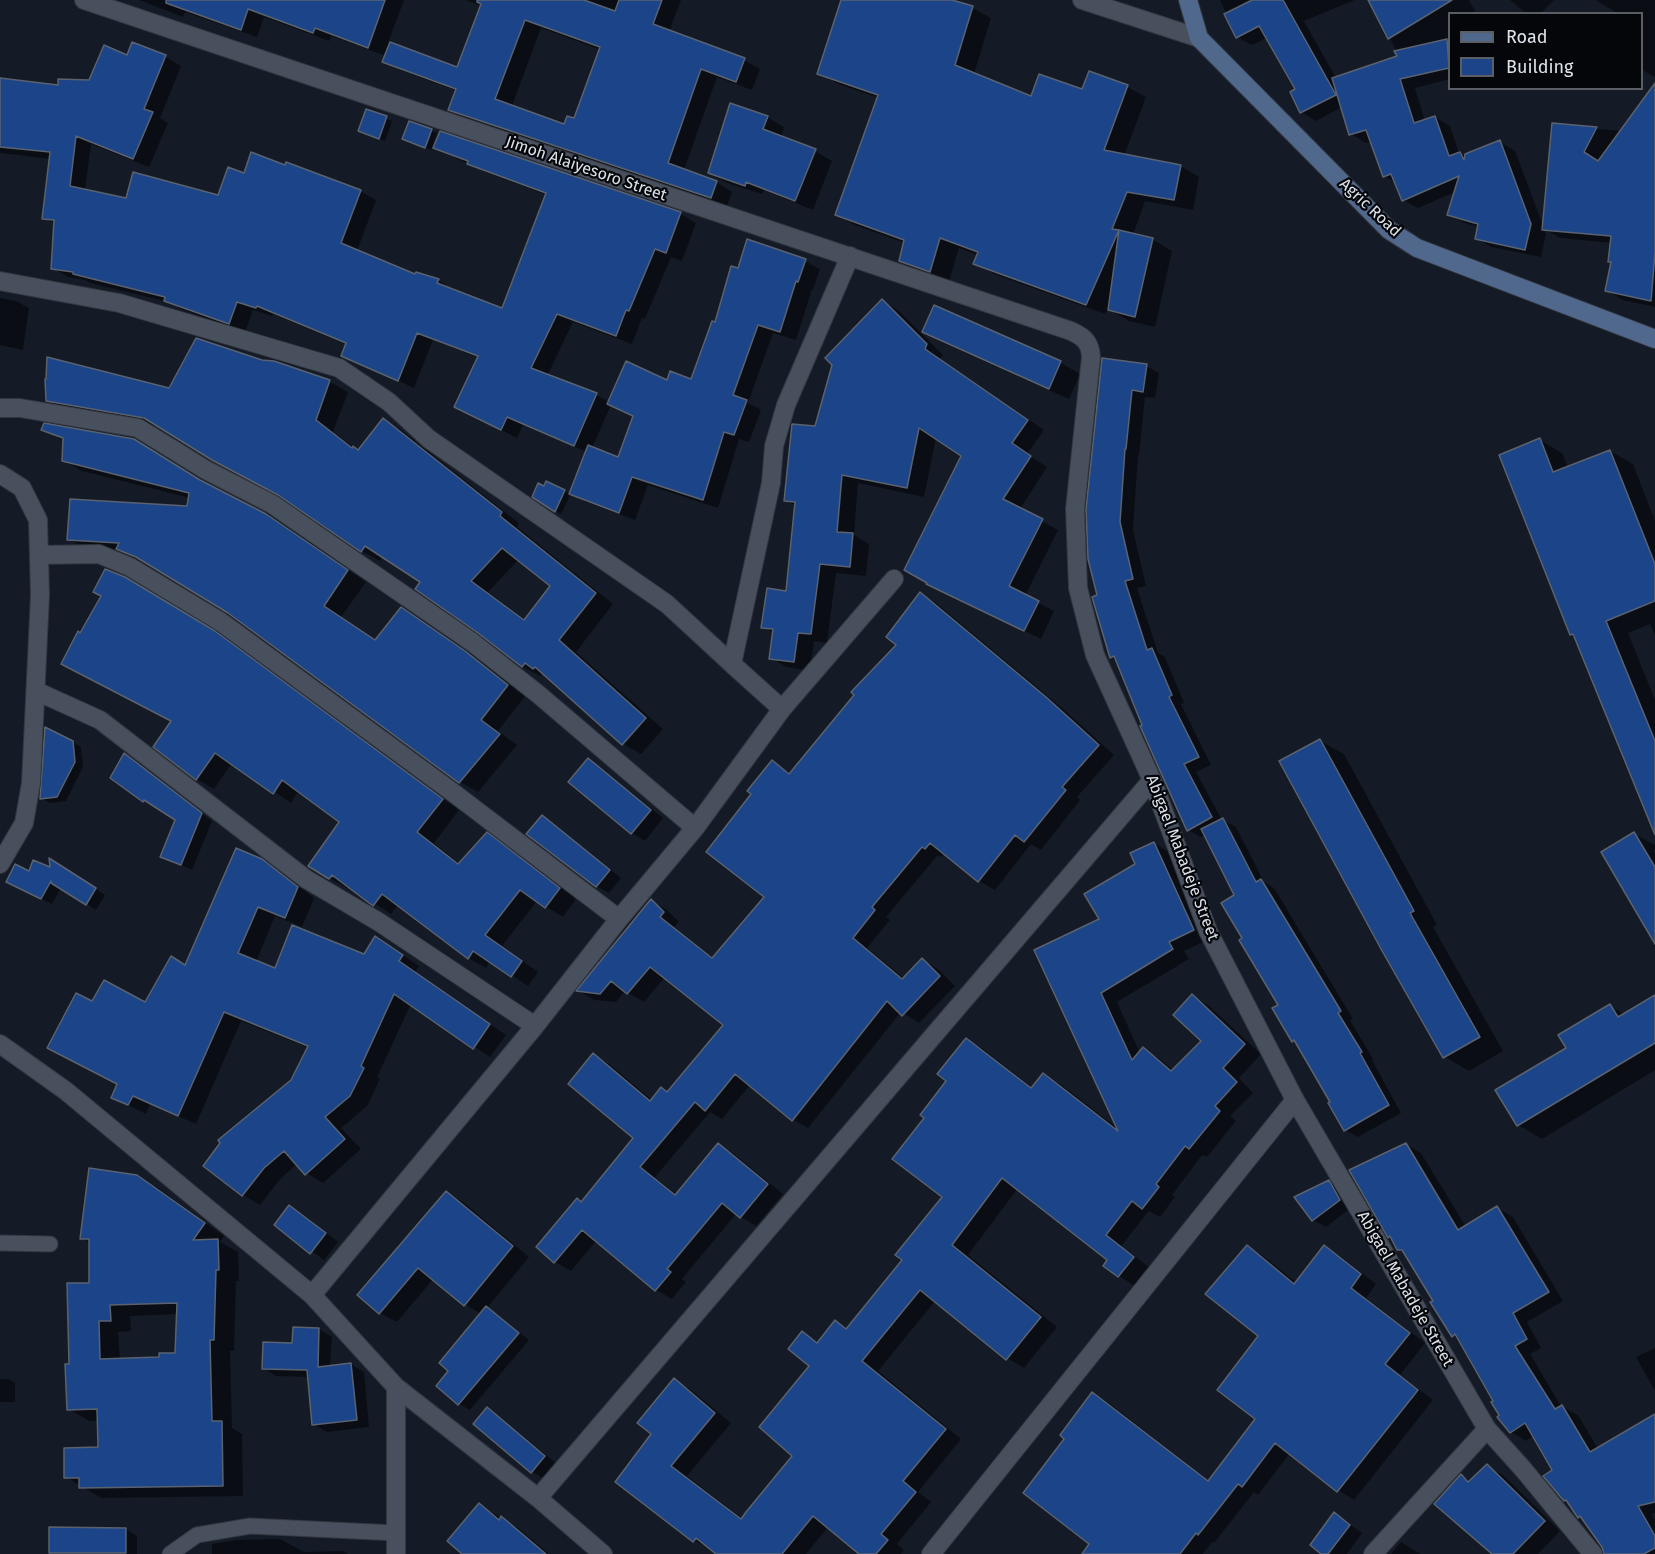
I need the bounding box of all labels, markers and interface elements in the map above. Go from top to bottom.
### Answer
legend [1448,12,1643,90]
text: Road [1506,26,1548,48]
text: Building [1506,56,1573,78]
street label: Jimoh Alaiyesoro Street [503,132,669,206]
street label: Agric Road [1335,175,1405,241]
street label: Abigael Mabadeje Street [1142,772,1222,944]
street label: Abigael Mabadeje Street [1353,1208,1457,1370]

